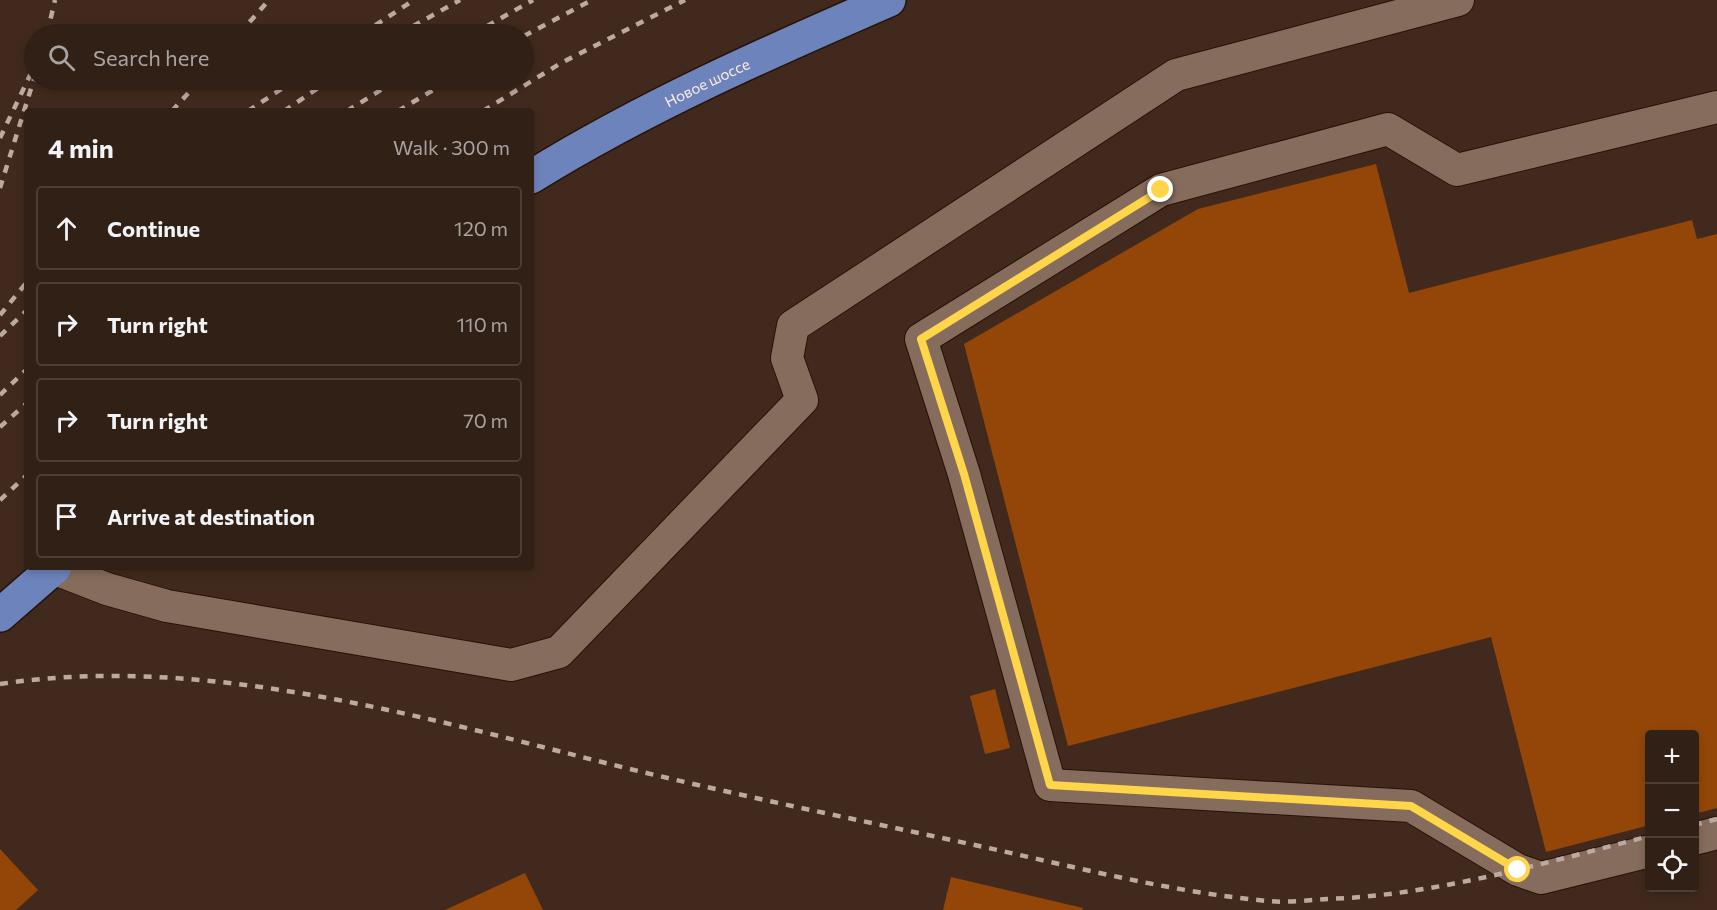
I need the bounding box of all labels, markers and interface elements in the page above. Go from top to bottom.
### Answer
search box [24,24,534,90]
icon: search [45,41,78,74]
text: Search here [93,44,209,71]
street label: Новое шоссе [662,54,752,110]
text: 4 min [48,132,114,163]
text: Walk · 300 m [393,135,510,159]
route end [1147,176,1173,202]
icon: ahead [50,212,83,245]
text: Continue [107,215,200,242]
text: 120 m [454,216,508,240]
icon: right [50,308,83,341]
text: Turn right [107,311,208,338]
text: 110 m [457,312,508,336]
icon: right [50,404,83,437]
text: Turn right [107,407,208,434]
text: 70 m [463,408,508,432]
icon: arrive [50,500,83,533]
text: Arrive at destination [107,503,315,530]
map controls [1645,730,1699,892]
button: + [1645,730,1699,784]
button: − [1645,784,1699,838]
button: locate [1645,838,1699,892]
route start [1504,856,1530,882]

